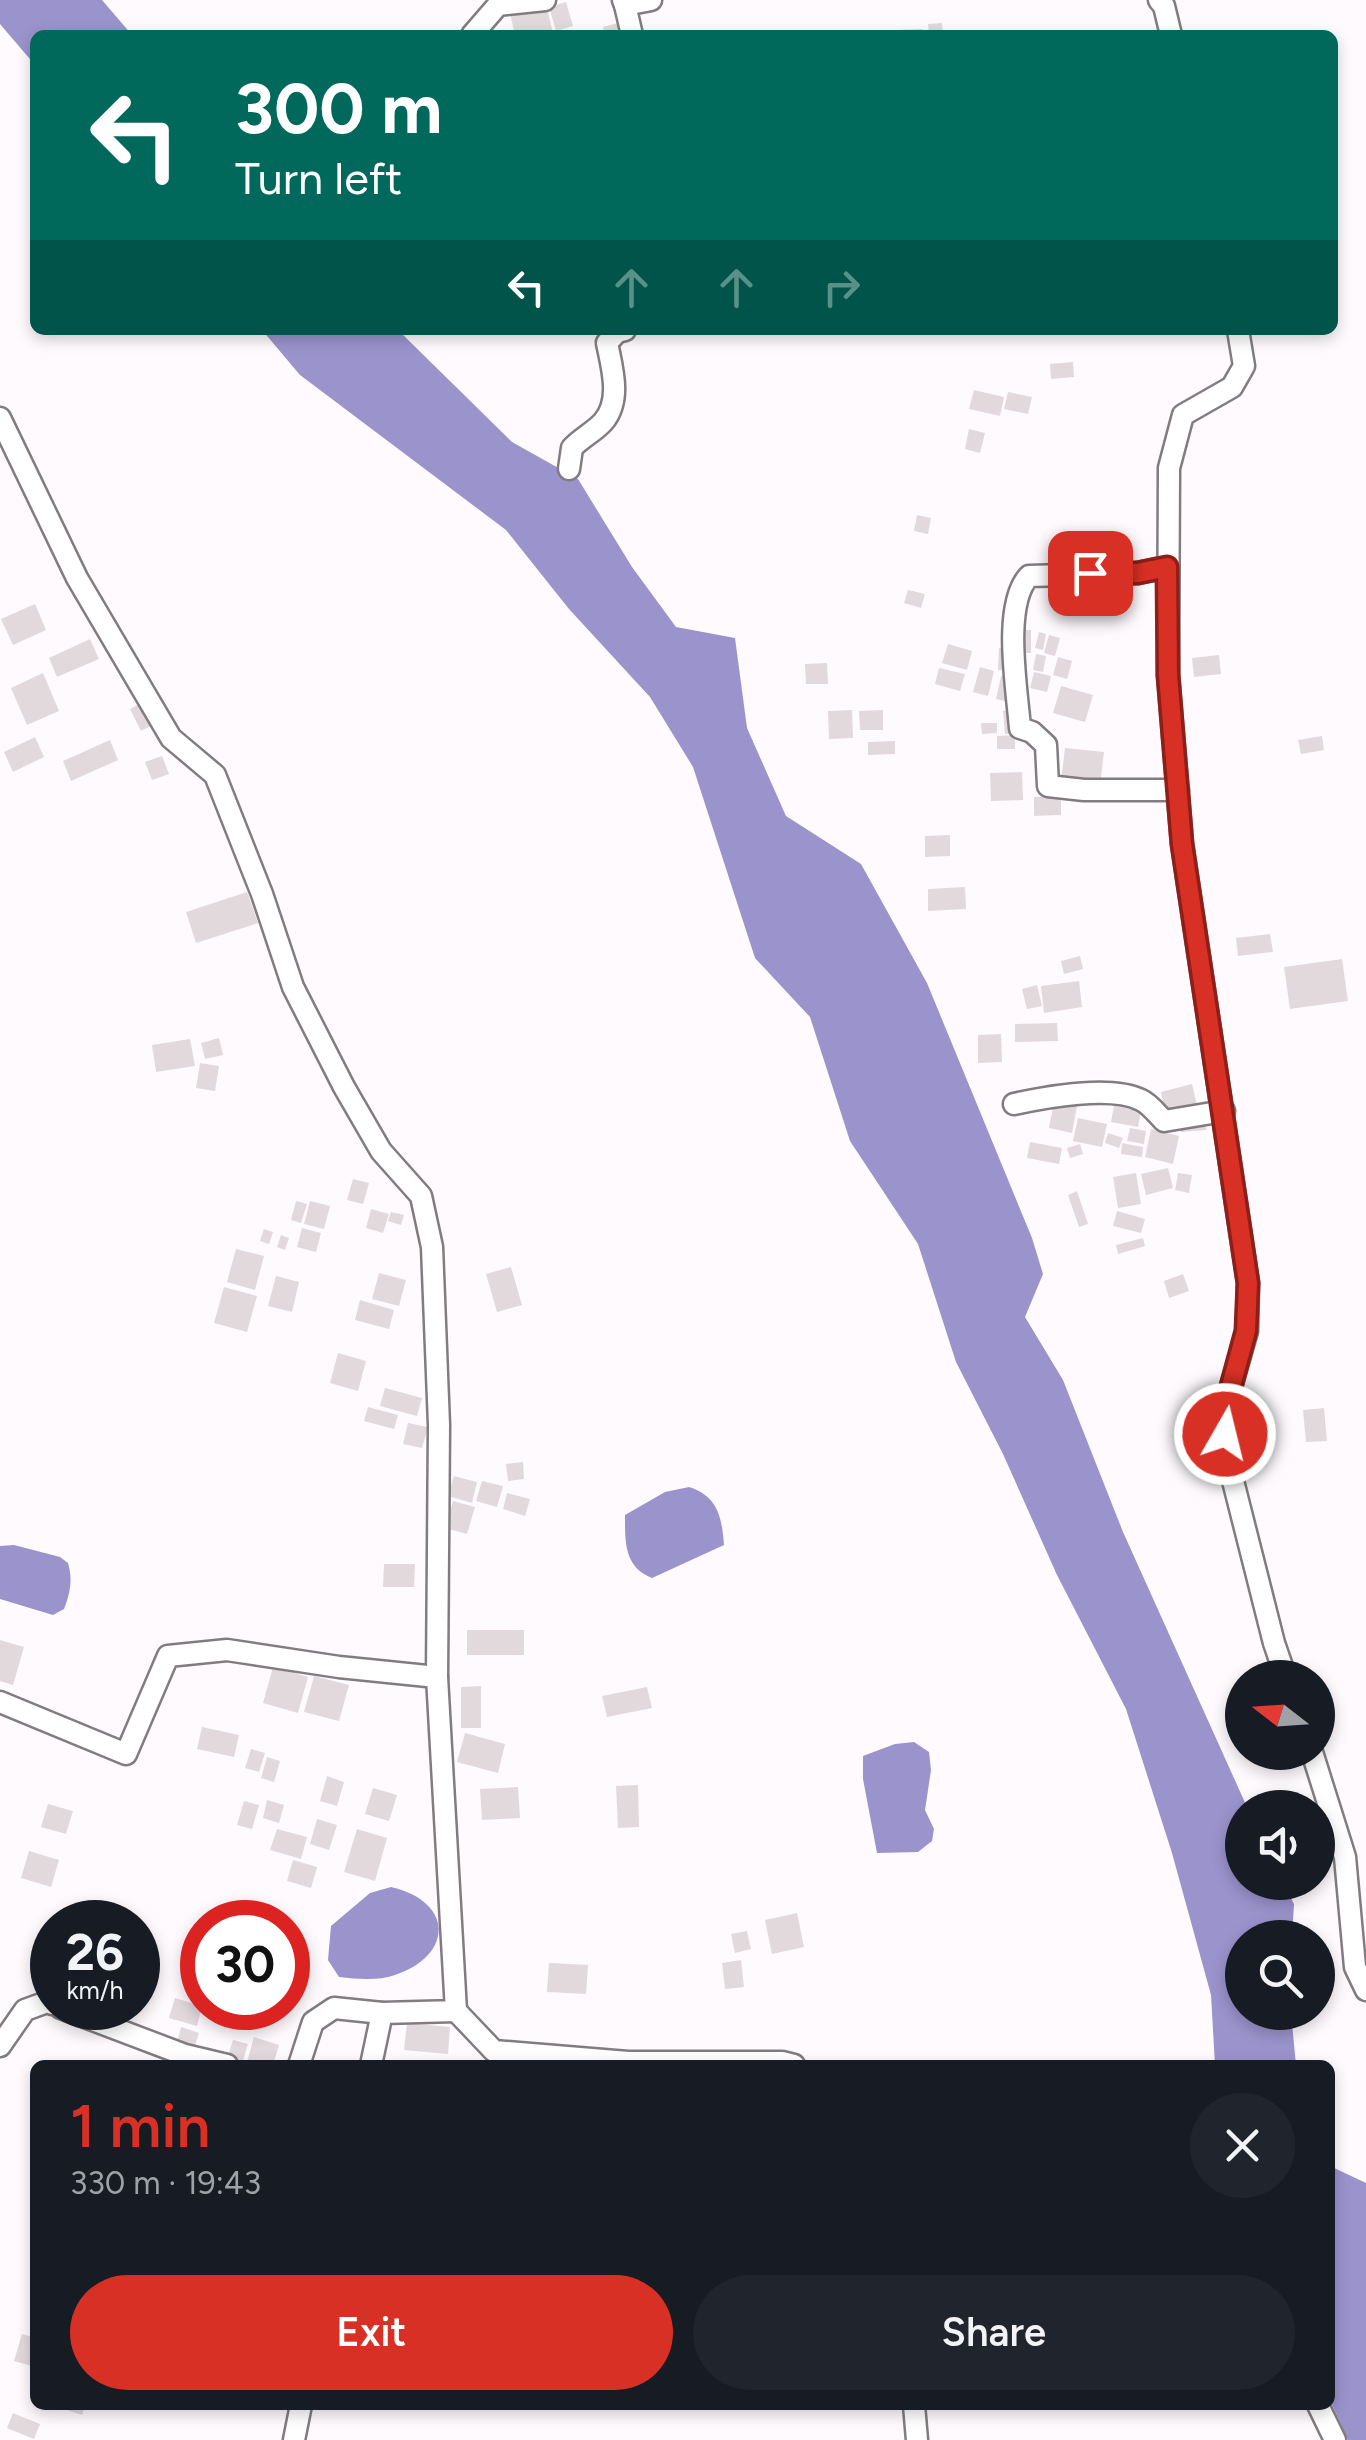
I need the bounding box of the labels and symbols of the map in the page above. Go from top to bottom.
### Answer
pin [1048,531,1133,616]
position arrow [1173,1382,1277,1486]
north arrow [1225,1660,1335,1770]
speed limit sign: 30 [180,1900,310,2030]

